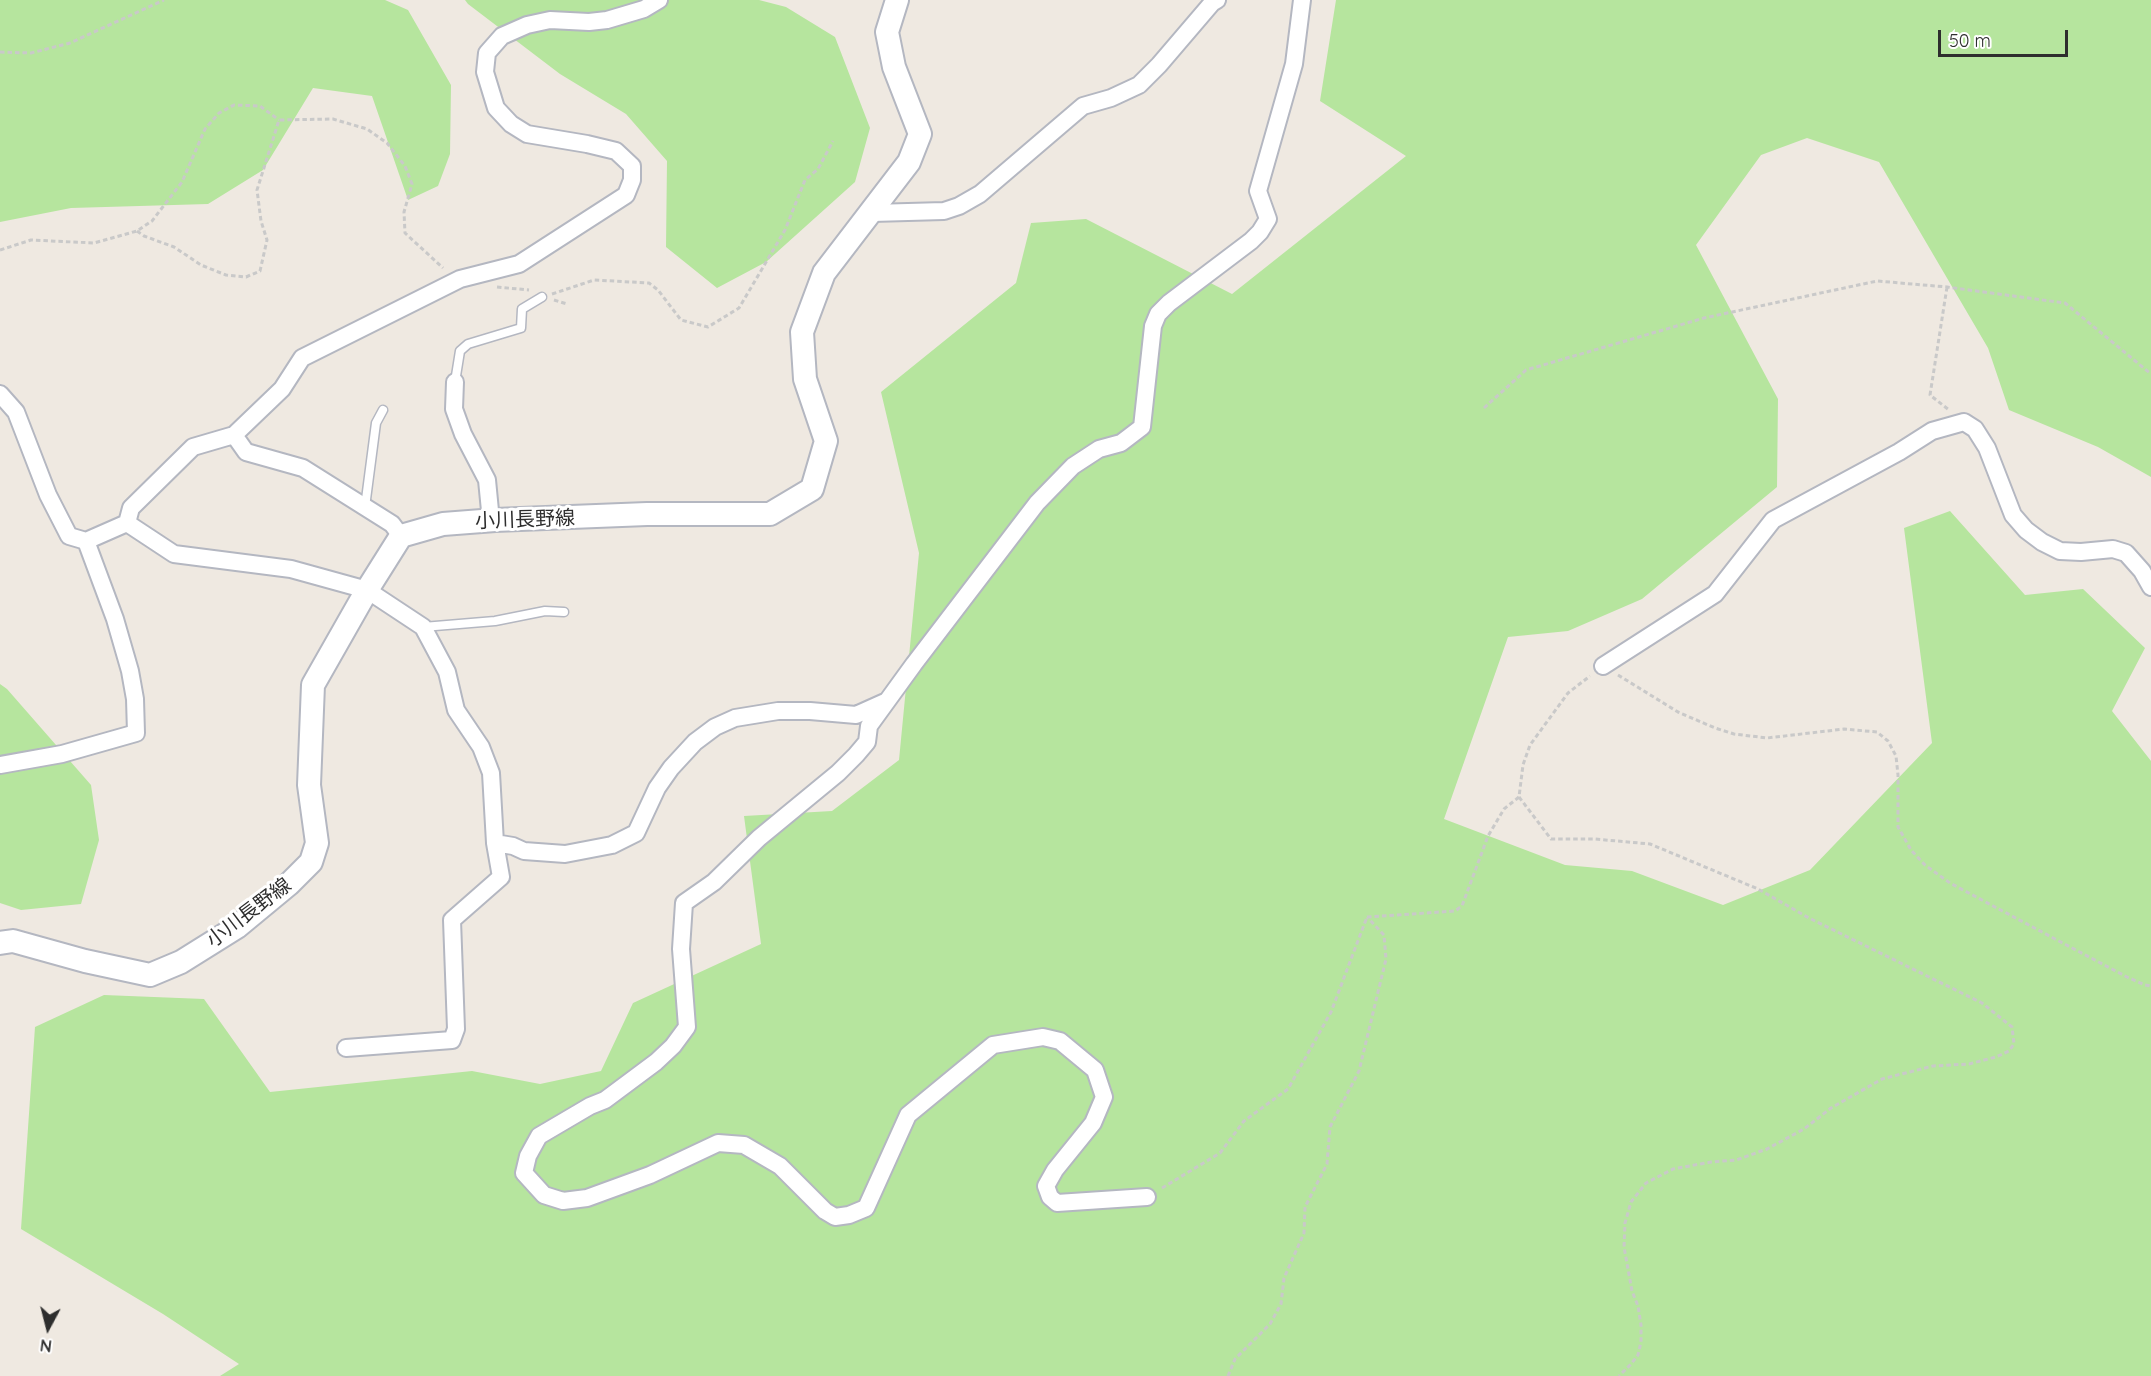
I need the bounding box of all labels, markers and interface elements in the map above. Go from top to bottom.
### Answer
scale bar [1941,18,2072,56]
text: 50 m [1949,29,1991,52]
street label: 小川長野線 [475,506,575,534]
street label: 小川長野線 [202,873,296,953]
north arrow [18,1298,78,1358]
text: N [39,1335,53,1357]

